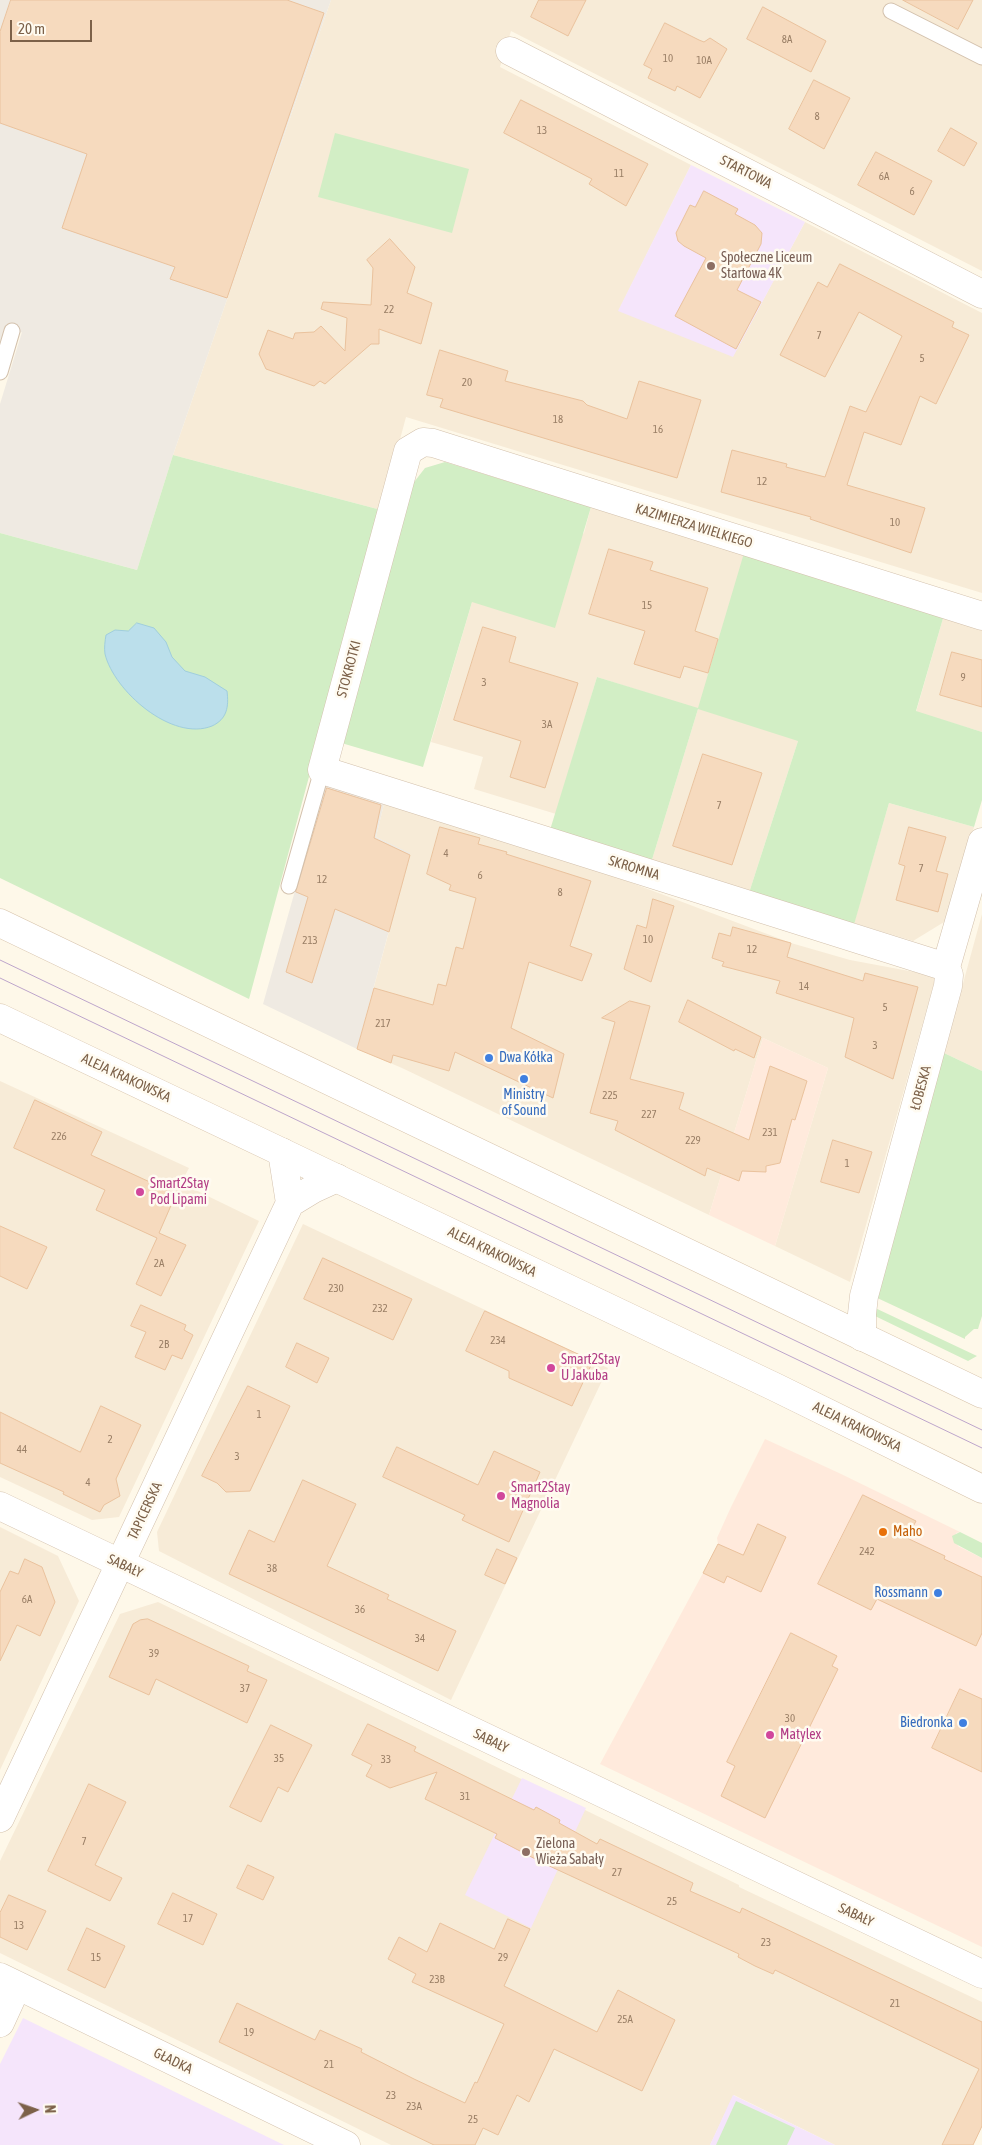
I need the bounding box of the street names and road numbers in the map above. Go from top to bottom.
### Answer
street label: STARTOWA [717,152,775,192]
street label: KAZIMIERZA WIELKIEGO [633,500,755,552]
street label: STOKROTKI [333,639,365,699]
street label: SKROMNA [607,852,661,884]
street label: ALEJA KRAKOWSKA [79,1050,173,1106]
street label: ŁOBESKA [907,1064,935,1112]
street label: ALEJA KRAKOWSKA [445,1223,539,1281]
street label: ALEJA KRAKOWSKA [810,1398,904,1456]
street label: TAPICERSKA [124,1479,166,1543]
street label: SABAŁY [105,1551,145,1581]
street label: SABAŁY [471,1725,511,1757]
street label: SABAŁY [836,1900,876,1930]
street label: GŁADKA [151,2044,195,2078]

